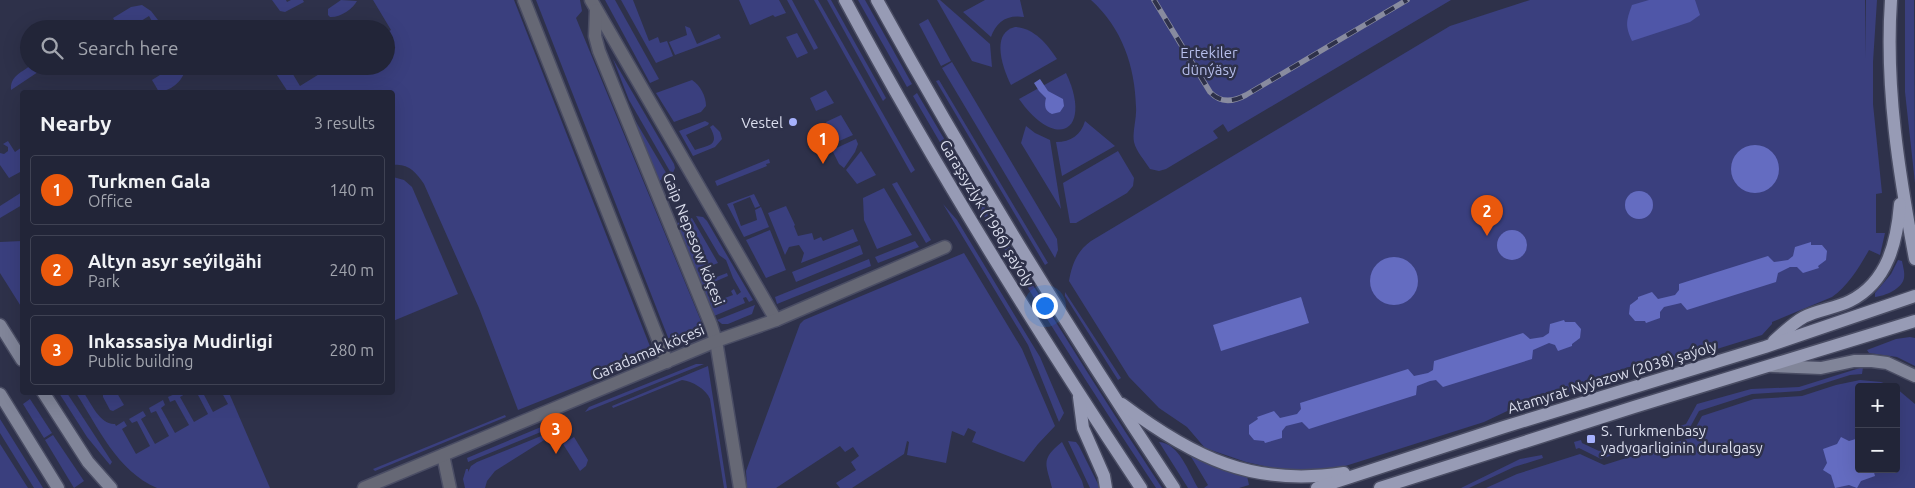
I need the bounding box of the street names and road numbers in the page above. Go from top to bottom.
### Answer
street label: Garaşsyzlyk (1986) şaýoly [936,136,1038,290]
street label: Gaip Nepesow köçesi [660,170,728,308]
street label: Garadamak köçesi [589,321,707,383]
street label: Atamyrat Nyýazow (2038) şaýoly [1505,337,1719,417]

